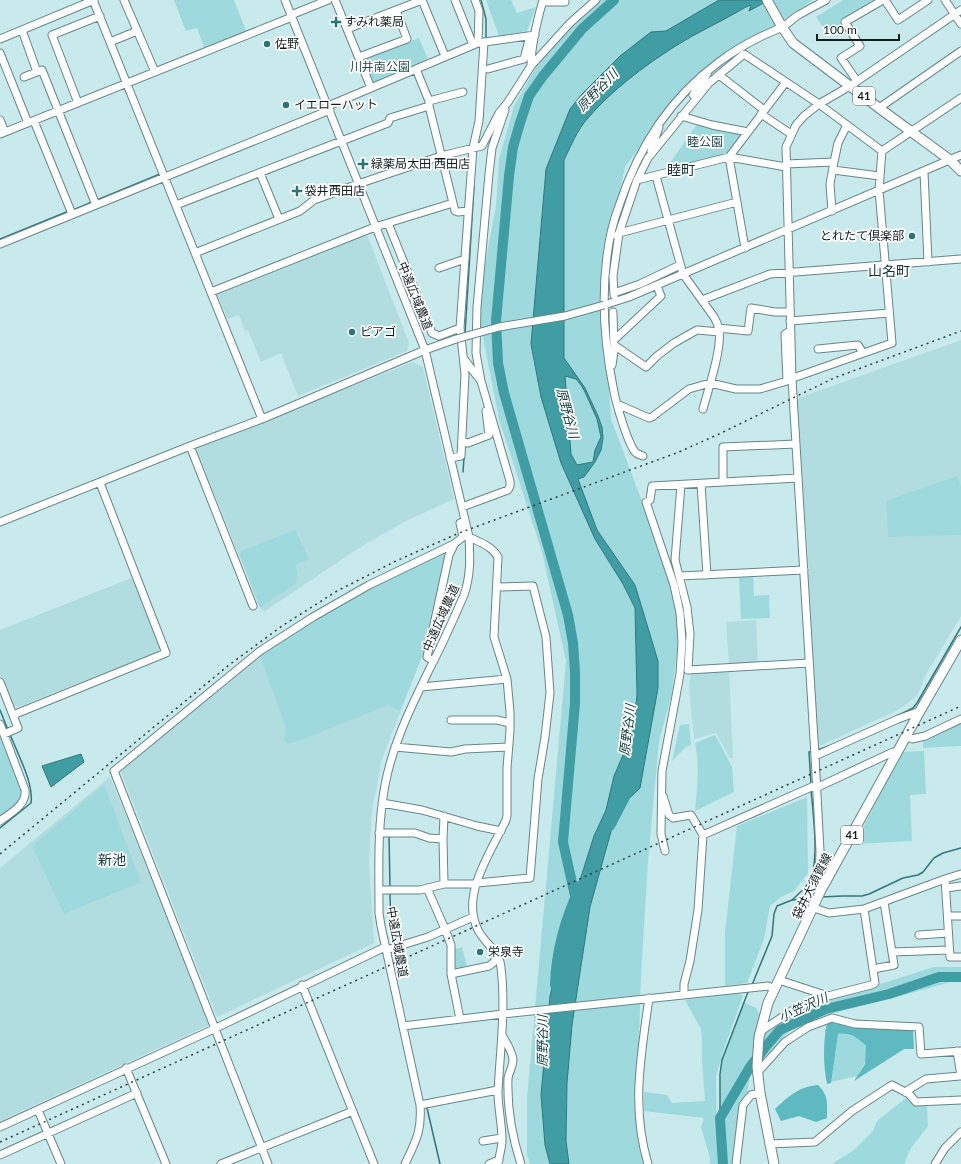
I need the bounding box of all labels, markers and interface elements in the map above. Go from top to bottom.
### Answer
place label: すみれ薬局 [344,14,404,29]
scale bar [817,16,899,42]
marker: すみれ薬局 [331,17,341,27]
text: 100 m [823,22,857,37]
place label: 佐野 [275,36,299,51]
marker: 佐野 [262,39,272,49]
park label: 川井南公園 [350,59,410,74]
water label: 原野谷川 [573,64,622,114]
road number: 41 [853,87,875,105]
place label: イエローハット [294,97,378,112]
marker: イエローハット [281,100,291,110]
park label: 睦公園 [687,134,723,149]
place label: 緑薬局太田 西田店 [371,156,470,171]
marker: 緑薬局太田 西田店 [358,159,368,169]
district label: 睦町 [667,161,695,178]
place label: 袋井西田店 [304,183,365,198]
marker: 袋井西田店 [292,186,302,196]
place label: とれたて倶楽部 [820,228,904,243]
marker: とれたて倶楽部 [907,231,917,241]
street label: 中遠広域農道 [395,260,436,332]
district label: 山名町 [868,262,910,279]
place label: ピアゴ [360,324,396,339]
marker: ピアゴ [347,327,357,337]
water label: 原野谷川 [554,386,583,442]
street label: 中遠広域農道 [419,582,462,654]
water label: 原野谷川 [616,701,638,757]
road number: 41 [841,826,863,844]
street label: 袋井大須賀線 [788,850,835,922]
district label: 新池 [98,851,126,868]
street label: 中遠広域農道 [384,905,411,979]
place label: 栄泉寺 [488,944,524,959]
marker: 栄泉寺 [475,947,485,957]
water label: 小笠沢川 [776,988,832,1025]
water label: 原野谷川 [534,1013,550,1067]

